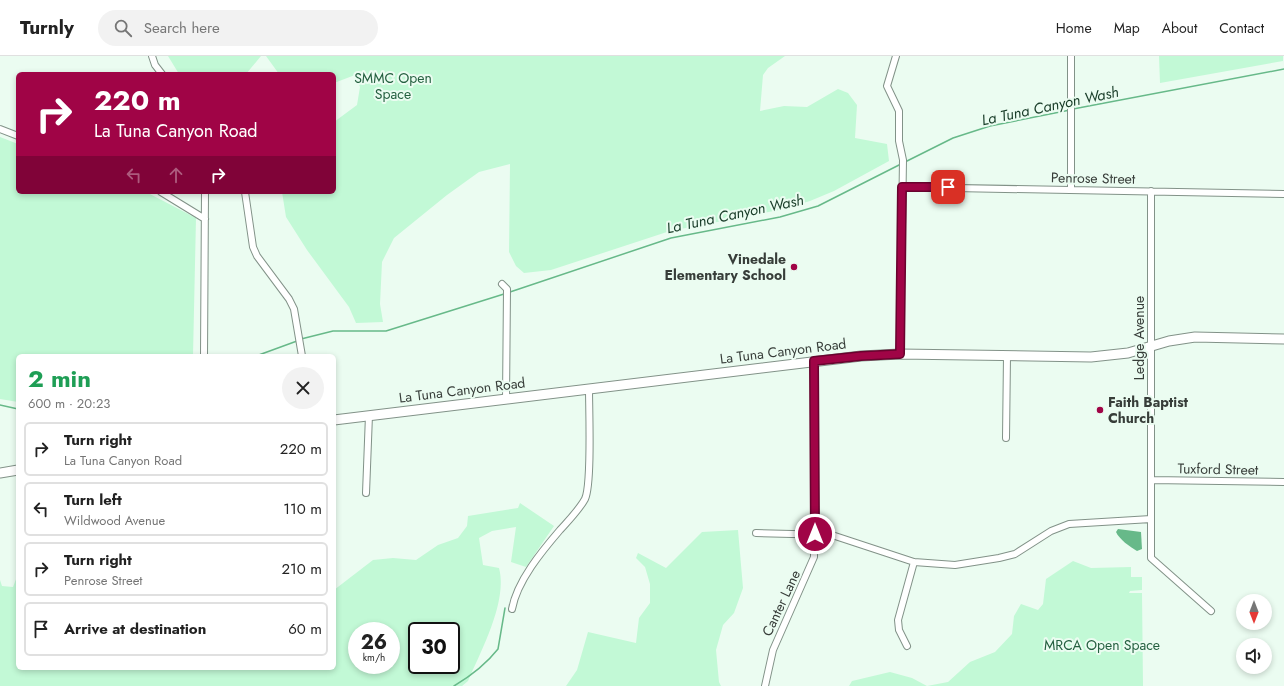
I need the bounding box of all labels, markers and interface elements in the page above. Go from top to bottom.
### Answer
search box [98,10,378,46]
text: Turnly [20,14,74,41]
icon: search [112,17,134,39]
text: Search here [144,17,220,39]
text: Home [1056,18,1092,38]
text: Map [1114,18,1140,38]
text: About [1162,18,1197,38]
text: Contact [1219,18,1264,38]
park label: SMMC Open Space [354,68,432,104]
text: 220 m [94,80,181,121]
water label: La Tuna Canyon Wash [979,81,1121,131]
icon: right [28,88,80,140]
text: La Tuna Canyon Road [94,118,258,144]
icon: left [123,164,145,186]
icon: ahead [165,164,187,186]
icon: right [207,164,229,186]
street label: Penrose Street [1051,167,1136,189]
pin [931,170,965,204]
icon: arrive [937,176,959,198]
water label: La Tuna Canyon Wash [664,189,806,239]
place label: Vinedale Elementary School [665,249,786,285]
marker: Vinedale Elementary School [789,262,799,272]
street label: Ledge Avenue [1129,296,1149,380]
street label: La Tuna Canyon Road [719,333,847,369]
text: 2 min [28,361,91,396]
button: close [282,367,324,409]
street label: La Tuna Canyon Road [398,372,526,408]
place label: Faith Baptist Church [1108,392,1189,428]
text: 600 m · 20:23 [28,394,110,413]
marker: Faith Baptist Church [1095,405,1105,415]
text: Turn right [64,429,132,451]
icon: right [30,438,52,460]
text: 220 m [280,438,322,460]
text: La Tuna Canyon Road [64,451,182,470]
street label: Tuxford Street [1178,458,1259,480]
text: Turn left [64,489,122,511]
icon: left [30,498,52,520]
text: 110 m [283,498,322,520]
text: Wildwood Avenue [64,511,165,530]
position arrow [794,513,836,555]
text: Turn right [64,549,132,571]
icon: right [30,558,52,580]
text: 210 m [282,558,322,580]
street label: Canter Lane [757,567,805,639]
text: Penrose Street [64,571,142,590]
north arrow [1236,594,1272,630]
map controls [1236,594,1272,674]
icon: arrive [30,618,52,640]
text: Arrive at destination [64,618,206,640]
text: 60 m [288,618,322,640]
speed limit sign: 30 [408,622,460,674]
text: 26 [361,628,387,657]
park label: MRCA Open Space [1044,635,1160,655]
button: sound [1236,638,1272,674]
text: km/h [363,650,385,665]

